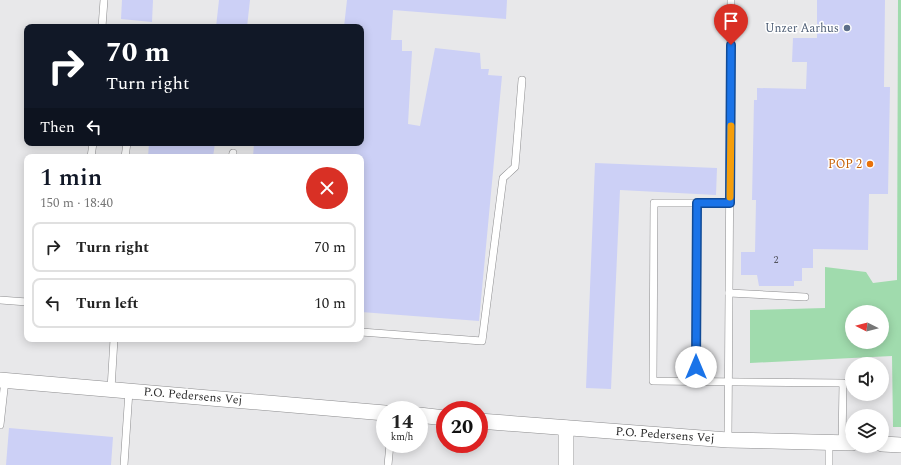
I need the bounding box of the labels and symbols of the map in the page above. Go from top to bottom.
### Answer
pin [714,4,748,45]
place label: Unzer Aarhus [765,19,839,38]
marker: Unzer Aarhus [842,23,852,33]
place label: POP 2 [828,155,862,174]
marker: POP 2 [865,159,875,169]
house number: 2 [774,252,779,268]
north arrow [845,305,889,349]
position arrow [675,346,717,388]
street label: P.O. Pedersens Vej [143,382,243,410]
speed limit sign: 20 [436,401,488,453]
street label: P.O. Pedersens Vej [615,422,715,448]

